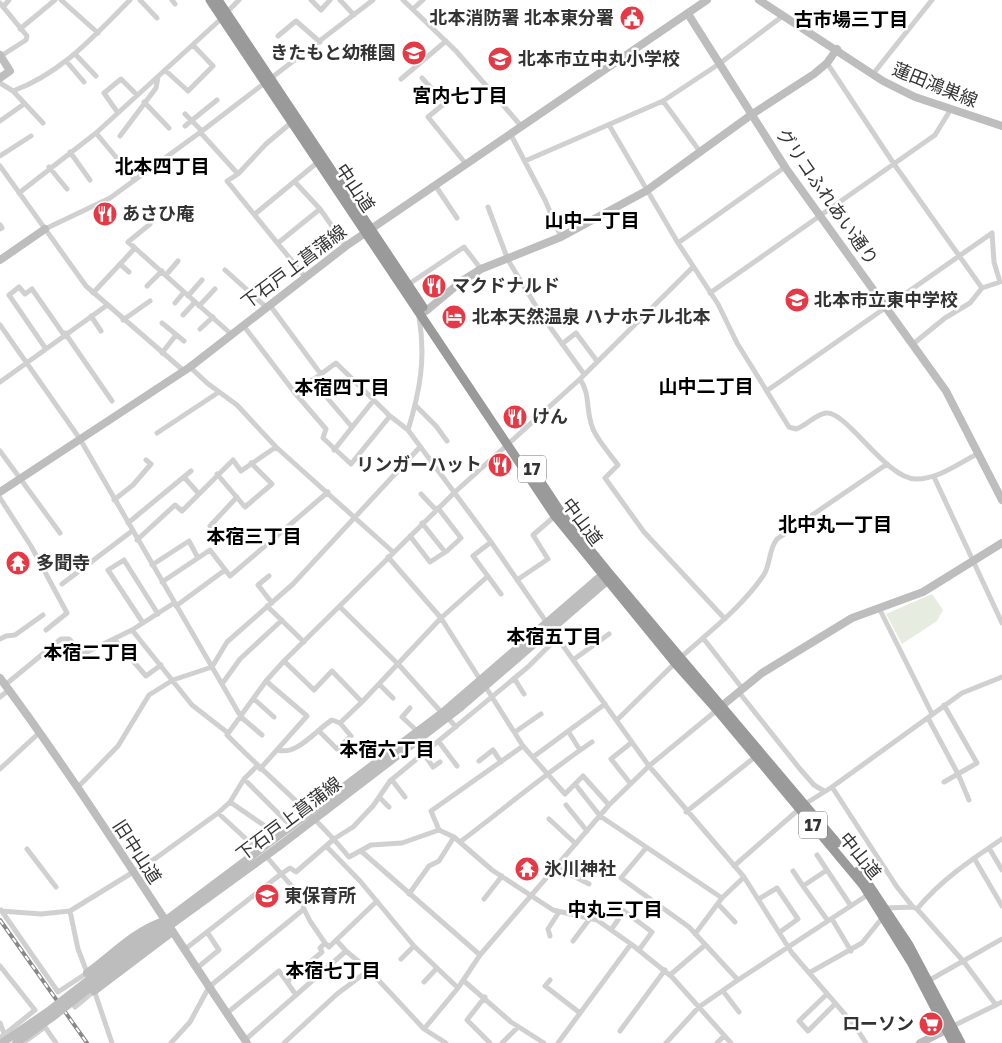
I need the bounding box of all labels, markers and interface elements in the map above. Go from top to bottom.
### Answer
public building icon: 北本消防署 北本東分署 [619,5,645,31]
place label: 北本消防署 北本東分署 [430,6,614,28]
district label: 古市場三丁目 [794,7,908,30]
school or university icon: きたもと幼稚園 [401,40,427,66]
place label: きたもと幼稚園 [270,41,396,63]
school or university icon: 北本市立中丸小学校 [487,46,513,72]
place label: 北本市立中丸小学校 [518,47,680,69]
street label: 蓮田鴻巣線 [890,57,981,111]
district label: 宮内七丁目 [412,83,508,106]
street label: グリコふれあい通り [772,124,883,269]
district label: 北本四丁目 [114,154,210,177]
street label: 中山道 [332,159,380,216]
restaurant icon: あさひ庵 [92,201,118,227]
place label: あさひ庵 [122,202,194,224]
district label: 山中一丁目 [544,208,640,231]
street label: 下石戸上菖蒲線 [236,220,350,313]
restaurant icon: マクドナルド [421,273,447,299]
place label: マクドナルド [452,274,560,296]
school or university icon: 北本市立東中学校 [784,287,810,313]
place label: 北本市立東中学校 [814,288,958,310]
hotel icon: 北本天然温泉 ハナホテル北本 [441,304,467,330]
place label: 北本天然温泉 ハナホテル北本 [472,305,711,327]
district label: 山中二丁目 [658,374,754,397]
district label: 本宿四丁目 [294,375,390,398]
restaurant icon: けん [502,404,528,430]
place label: けん [532,405,568,427]
restaurant icon: リンガーハット [487,452,513,478]
place label: リンガーハット [356,453,482,475]
road number: 17 [518,456,546,482]
street label: 中山道 [558,493,608,550]
district label: 北中丸一丁目 [778,512,892,535]
district label: 本宿三丁目 [206,524,302,547]
temple icon: 多聞寺 [5,550,31,576]
place label: 多聞寺 [36,551,90,573]
district label: 本宿五丁目 [506,624,602,647]
district label: 本宿二丁目 [43,640,139,663]
district label: 本宿六丁目 [339,737,435,760]
street label: 下石戸上菖蒲線 [231,772,345,865]
road number: 17 [799,812,827,838]
street label: 旧中山道 [109,815,167,888]
street label: 中山道 [835,827,886,883]
temple icon: 氷川神社 [514,856,540,882]
place label: 氷川神社 [544,857,616,879]
school or university icon: 東保育所 [254,883,280,909]
place label: 東保育所 [284,884,356,906]
district label: 中丸三丁目 [567,897,663,920]
district label: 本宿七丁目 [285,958,381,981]
supermarket icon: ローソン [918,1011,944,1037]
place label: ローソン [842,1012,914,1034]

